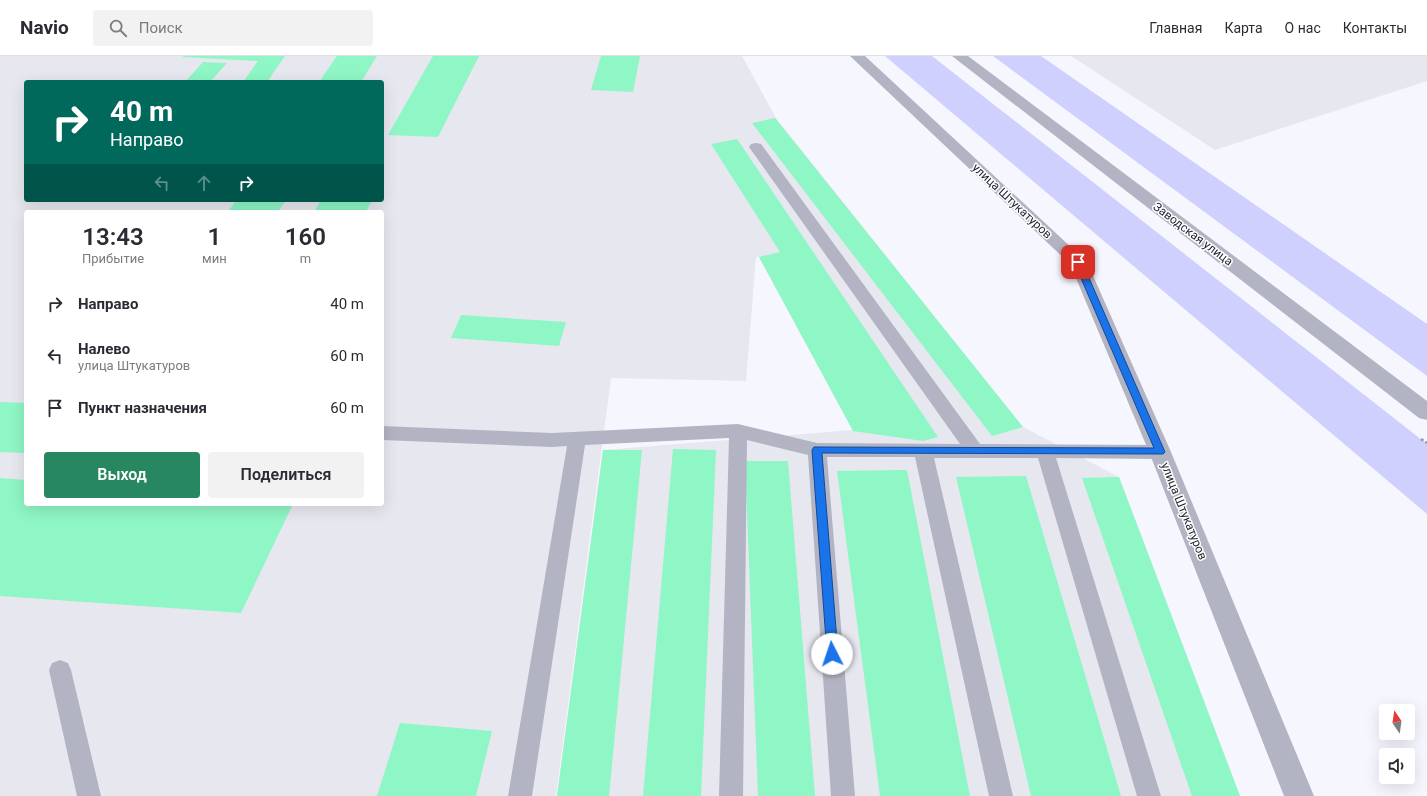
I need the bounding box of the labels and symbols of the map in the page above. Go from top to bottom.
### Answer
street label: улица Штукатуров [969,161,1055,242]
street label: Заводская улица [1150,200,1236,268]
pin [1061,245,1095,279]
street label: улица Штукатуров [1158,460,1210,562]
position arrow [811,633,853,675]
north arrow [1379,704,1415,740]

